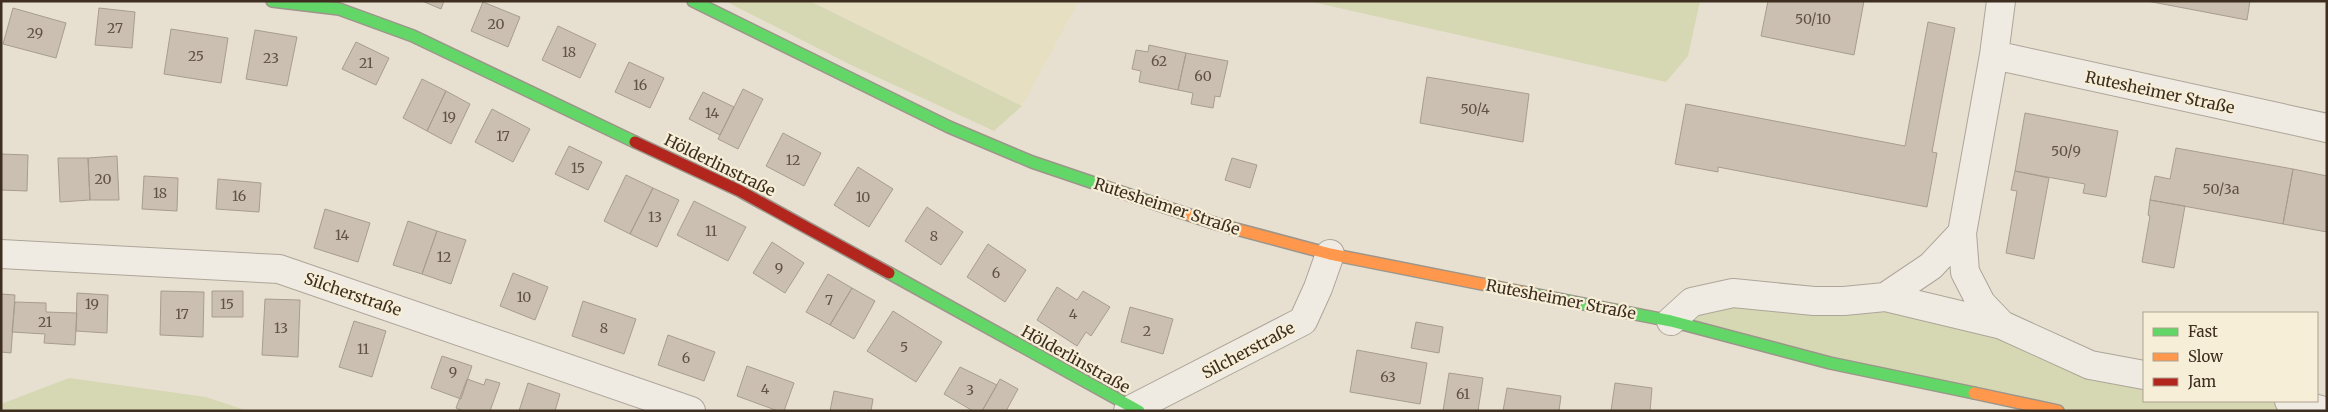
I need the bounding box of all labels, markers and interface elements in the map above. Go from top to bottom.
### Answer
house number: 50/10 [1795,10,1831,28]
house number: 20 [487,15,505,33]
house number: 27 [107,19,123,37]
house number: 29 [27,24,43,42]
house number: 18 [562,43,576,61]
house number: 25 [188,47,204,65]
house number: 23 [263,49,279,67]
house number: 62 [1151,52,1167,70]
house number: 21 [359,54,373,72]
street label: Rutesheimer Straße [2083,66,2237,118]
house number: 60 [1194,67,1212,85]
house number: 16 [633,76,647,94]
house number: 50/4 [1460,100,1490,118]
house number: 14 [705,104,719,122]
house number: 19 [442,108,456,126]
house number: 17 [496,127,510,145]
street label: Hölderlinstraße [661,129,779,201]
house number: 50/9 [2051,142,2081,160]
house number: 12 [786,151,800,169]
house number: 15 [571,159,585,177]
house number: 20 [94,170,112,188]
street label: Rutesheimer Straße [1091,173,1243,239]
house number: 50/3a [2203,180,2240,198]
house number: 18 [153,184,167,202]
house number: 16 [232,187,246,205]
house number: 10 [856,188,870,206]
house number: 13 [648,208,662,226]
house number: 11 [705,222,717,240]
house number: 14 [335,226,349,244]
house number: 8 [930,227,938,245]
house number: 12 [437,248,451,266]
house number: 9 [775,259,783,277]
house number: 6 [992,264,1000,282]
street label: Silcherstraße [302,268,404,320]
street label: Rutesheimer Straße [1484,275,1638,323]
house number: 10 [517,288,531,306]
house number: 7 [825,291,833,309]
house number: 19 [85,295,99,313]
house number: 15 [220,295,234,313]
house number: 17 [175,305,189,323]
house number: 4 [1069,305,1078,323]
legend [2143,312,2318,402]
house number: 21 [38,313,52,331]
street label: Silcherstraße [1198,317,1298,383]
house number: 13 [274,319,288,337]
house number: 8 [600,319,608,337]
street label: Hölderlinstraße [1018,321,1134,397]
house number: 2 [1143,322,1151,340]
text: Fast [2188,322,2218,341]
house number: 5 [900,338,908,356]
house number: 11 [357,340,369,358]
text: Slow [2188,347,2223,366]
house number: 6 [682,349,690,367]
house number: 9 [449,363,457,381]
house number: 63 [1380,368,1396,386]
text: Jam [2187,372,2216,391]
house number: 4 [761,380,770,398]
house number: 3 [966,381,974,399]
house number: 61 [1456,385,1470,403]

